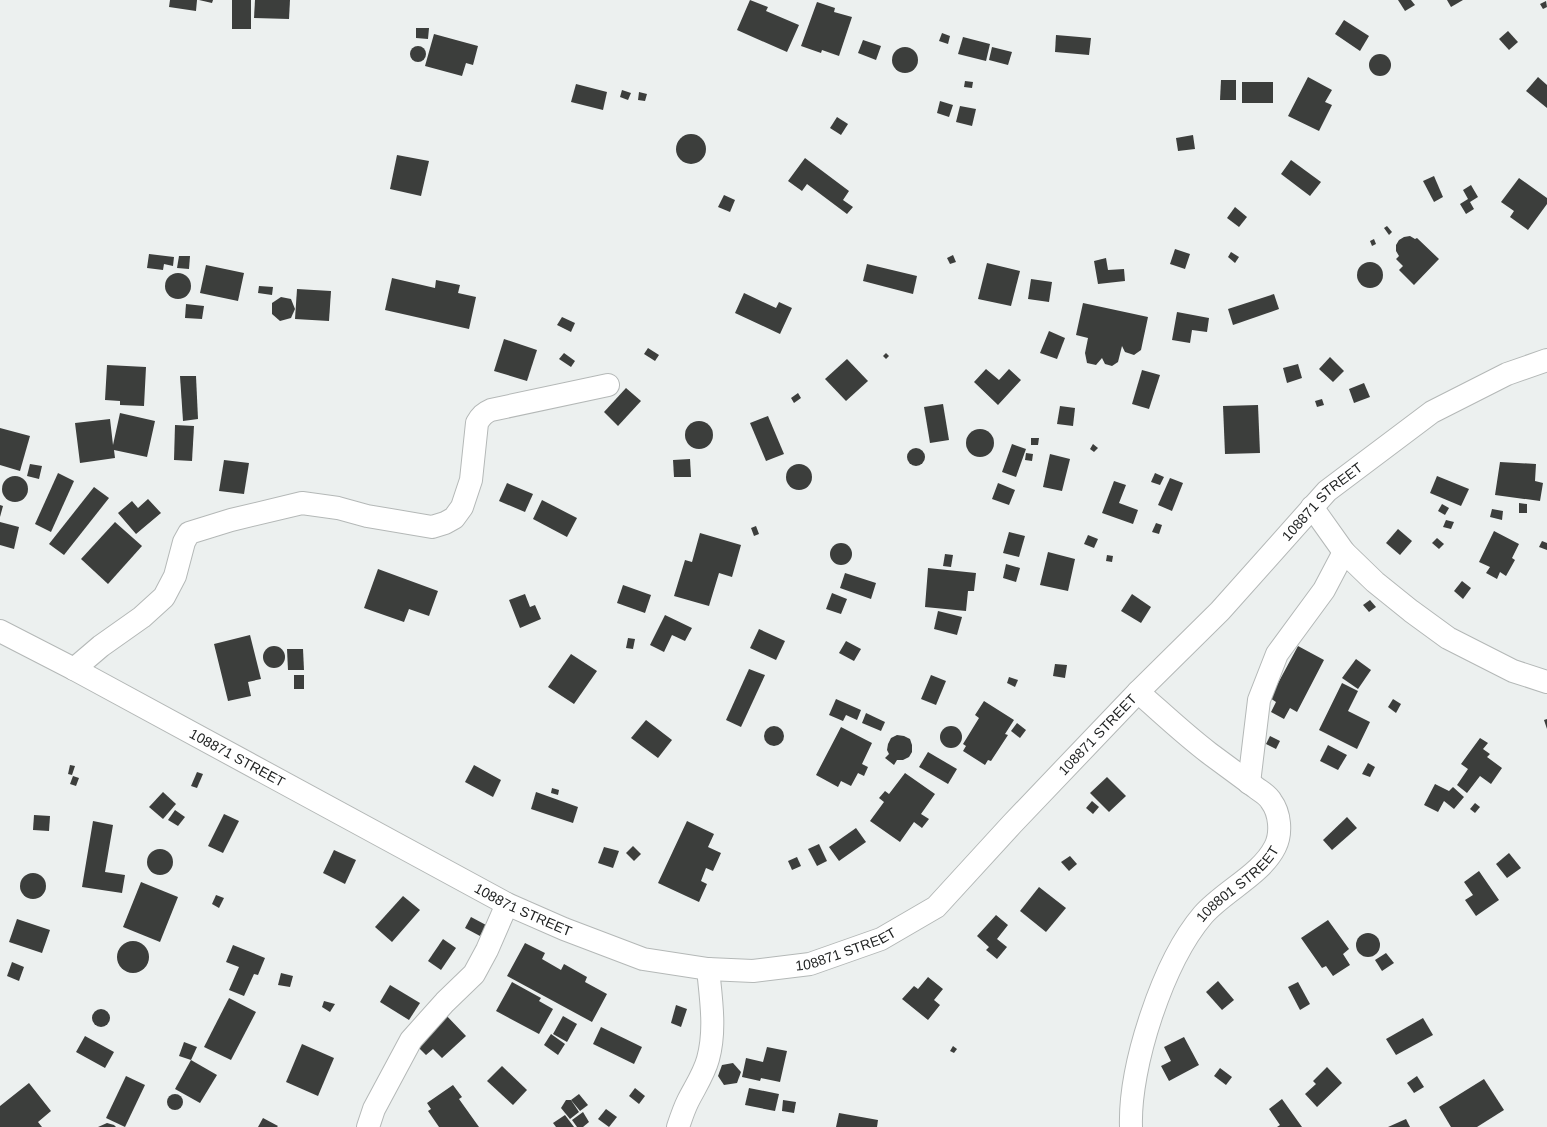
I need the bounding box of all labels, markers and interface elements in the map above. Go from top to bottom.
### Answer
street label: 108871 STREET [1279,459,1366,544]
street label: 108871 STREET [1055,690,1140,778]
street label: 108871 STREET [187,725,288,790]
street label: 108801 STREET [1193,843,1282,925]
street label: 108871 STREET [472,880,575,939]
street label: 108871 STREET [794,924,899,974]

